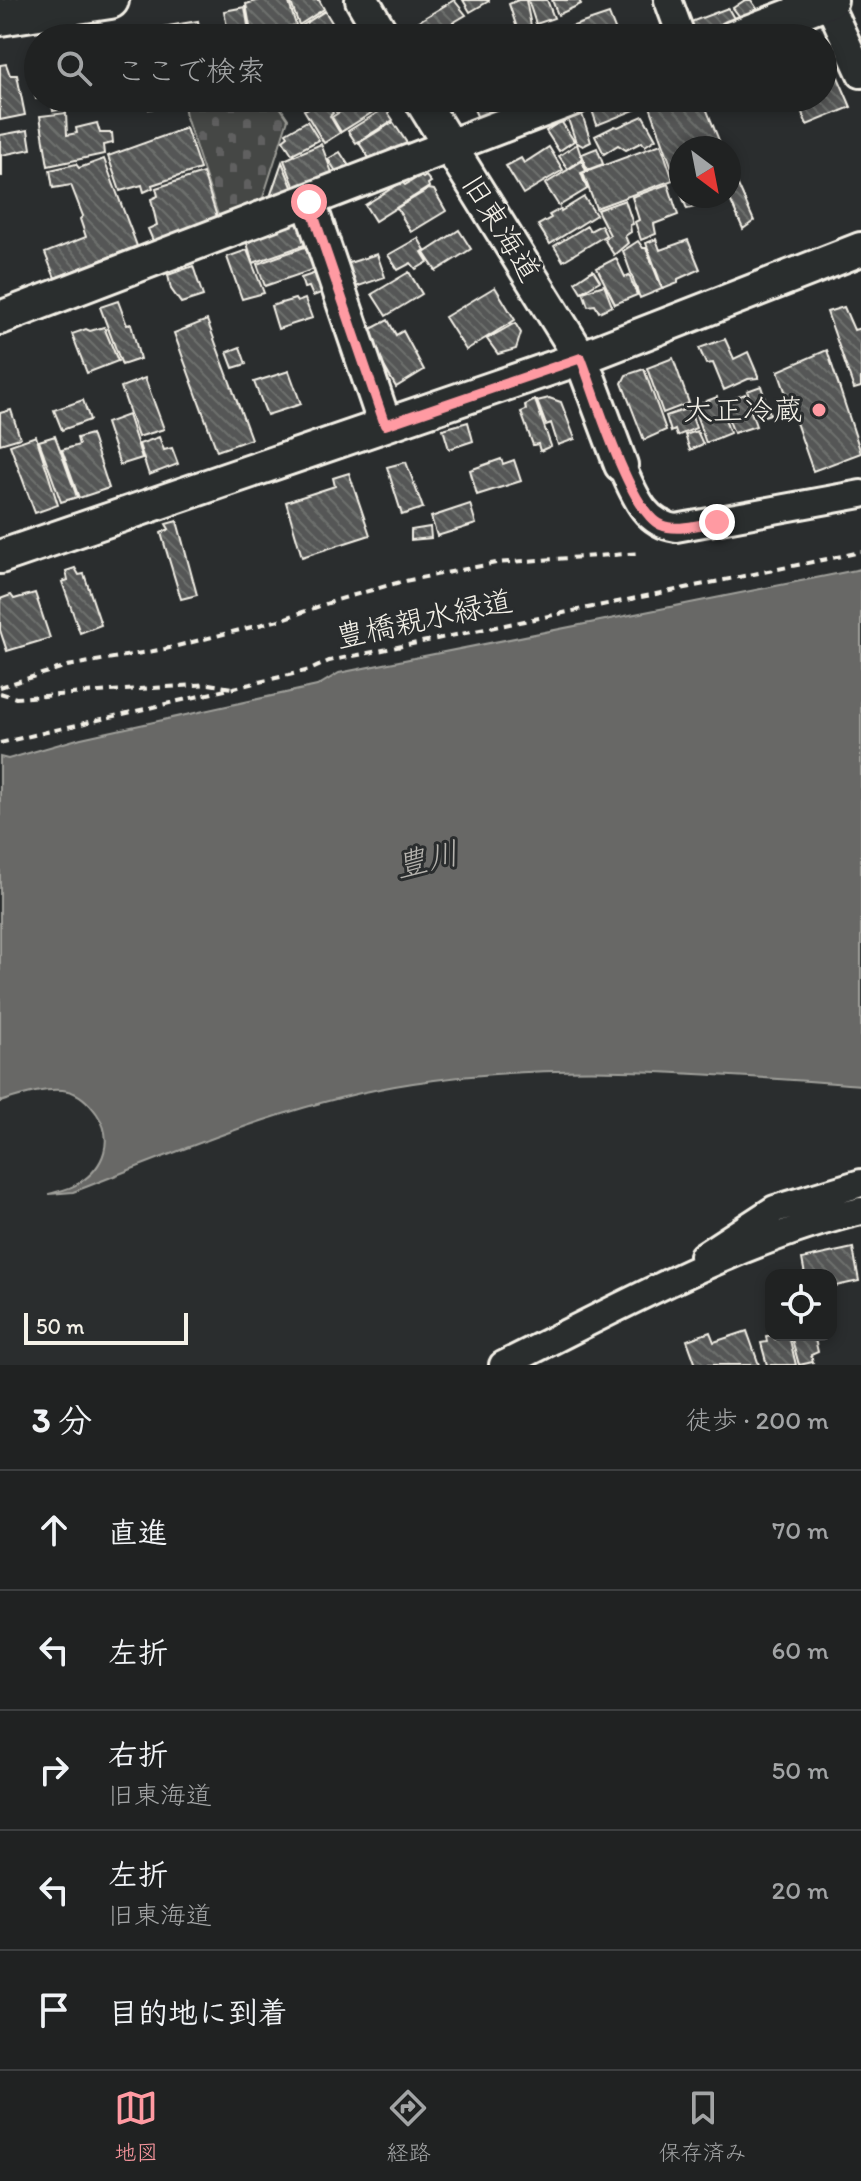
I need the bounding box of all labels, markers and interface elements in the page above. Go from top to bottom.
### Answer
search box [24,24,837,112]
icon: search [52,46,96,90]
text: ここで検索 [116,52,266,89]
north arrow [669,136,741,208]
street label: 旧東海道 [454,167,549,288]
route start [291,184,327,220]
place label: 大正冷蔵 [683,391,803,428]
marker: 大正冷蔵 [810,401,828,419]
route end [699,504,735,540]
street label: 豊橋親水緑道 [332,582,516,655]
water label: 豊川 [392,833,462,885]
map controls [765,1269,837,1341]
button: locate [765,1269,837,1341]
scale bar [24,1309,188,1345]
text: 50 m [36,1313,85,1340]
text: 3 分 [32,1400,92,1441]
text: 徒歩 · 200 m [686,1404,829,1436]
icon: ahead [32,1508,76,1552]
text: 直進 [108,1514,168,1551]
text: 70 m [772,1514,829,1546]
icon: left [32,1628,76,1672]
text: 左折 [108,1634,168,1671]
text: 60 m [772,1634,829,1666]
text: 右折 [108,1736,168,1773]
icon: right [32,1748,76,1792]
text: 50 m [772,1754,829,1786]
text: 旧東海道 [108,1779,212,1811]
text: 左折 [108,1856,168,1893]
icon: left [32,1868,76,1912]
text: 20 m [772,1874,829,1906]
text: 旧東海道 [108,1899,212,1931]
icon: arrive [32,1988,76,2032]
text: 目的地に到着 [108,1994,288,2031]
tab: 地図 [114,2086,158,2166]
tab: 経路 [386,2086,431,2166]
tab: 保存済み [659,2086,747,2166]

